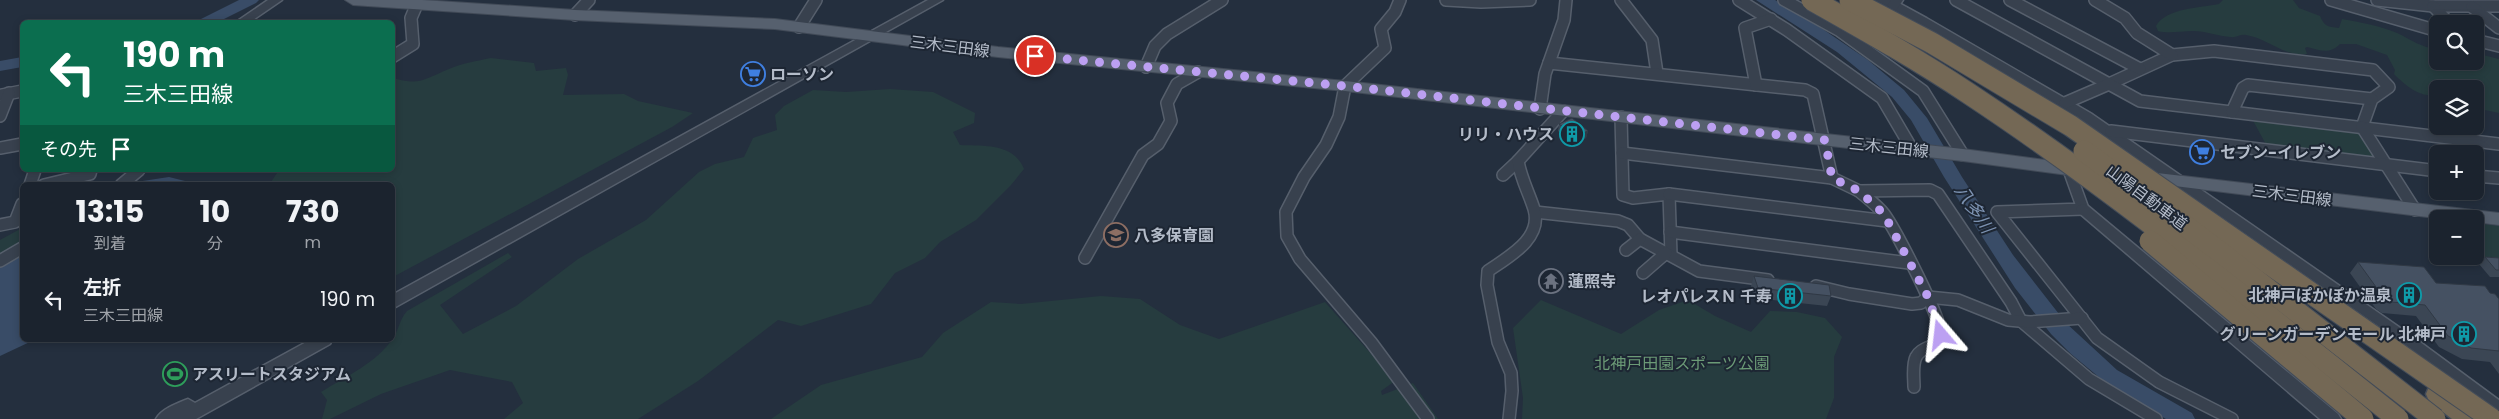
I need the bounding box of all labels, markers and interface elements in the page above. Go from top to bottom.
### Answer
map controls [2429,15,2484,265]
button: search [2429,15,2484,70]
text: 190 m [123,30,225,79]
street label: 三木三田線 [909,30,991,63]
pin [1014,35,1056,77]
icon: left [40,40,105,105]
icon: arrive [1021,42,1049,70]
supermarket icon: ローソン [740,61,766,87]
place label: ローソン [770,63,834,86]
text: 三木三田線 [123,79,233,110]
button: layers [2429,80,2484,135]
building icon: リリ・ハウス [1559,121,1585,147]
place label: リリ・ハウス [1458,123,1554,146]
street label: 三木三田線 [1848,132,1930,163]
icon: arrive [107,135,135,163]
text: その先 [40,136,97,163]
supermarket icon: セブン-イレブン [2189,139,2215,165]
place label: セブン-イレブン [2220,141,2341,164]
button: + [2429,145,2484,200]
street label: 山陽自動車道 [2101,159,2192,235]
water label: 八多川 [1949,179,2001,240]
street label: 三木三田線 [2251,179,2333,212]
text: 13:15 [75,190,144,233]
text: 10 [200,190,230,233]
text: 730 [286,190,340,233]
button: − [2429,210,2484,265]
school or university icon: 八多保育園 [1103,222,1129,248]
place label: 八多保育園 [1134,224,1214,247]
text: m [304,231,321,254]
text: 到着 [94,232,126,255]
text: 分 [207,232,223,255]
temple icon: 蓮照寺 [1538,268,1564,294]
place label: 蓮照寺 [1568,270,1616,293]
text: 左折 [83,274,121,301]
building icon: 北神戸ぽかぽか温泉 [2396,282,2422,308]
building icon: レオパレスＮ 千寿 [1777,283,1803,309]
place label: 北神戸ぽかぽか温泉 [2248,284,2392,307]
place label: レオパレスＮ 千寿 [1641,285,1772,308]
icon: left [40,286,68,314]
text: 190 m [320,286,375,313]
text: 三木三田線 [83,304,163,327]
position arrow [1914,308,1966,360]
building icon: グリーンガーデンモール 北神戸 [2451,321,2477,347]
place label: グリーンガーデンモール 北神戸 [2219,323,2446,346]
park label: 北神戸田園スポーツ公園 [1594,352,1770,375]
sports icon: アスリートスタジアム [162,361,188,387]
place label: アスリートスタジアム [192,363,351,386]

